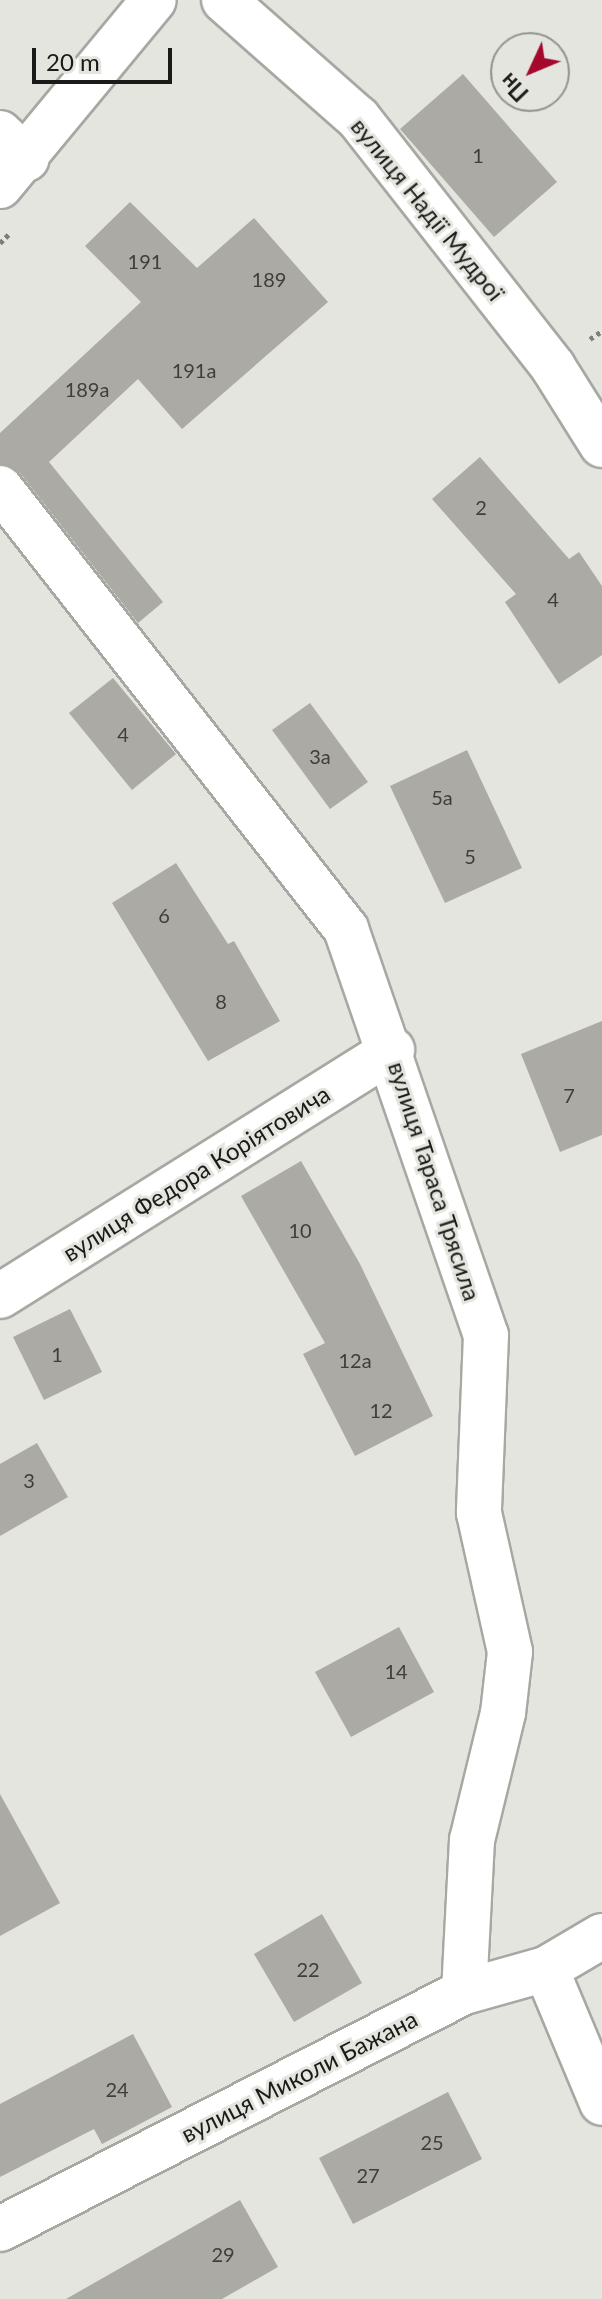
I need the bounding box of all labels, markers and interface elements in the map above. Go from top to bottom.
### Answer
scale bar [36,32,176,82]
north arrow [490,32,570,112]
text: 20 m [46,47,100,76]
text: Пн [494,68,534,107]
street label: вулиця Надії Мудрої [345,112,511,306]
house number: 1 [472,143,484,167]
house number: 191 [128,249,162,273]
house number: 189 [252,267,286,291]
house number: 191а [172,358,216,382]
house number: 189а [65,377,109,401]
house number: 2 [475,495,487,519]
house number: 4 [547,587,559,611]
house number: 4 [117,722,129,746]
house number: 3а [309,744,331,768]
house number: 5а [431,785,453,809]
house number: 5 [464,844,476,868]
house number: 6 [158,903,170,927]
house number: 8 [215,989,227,1013]
street label: вулиця Тараса Трясила [383,1058,487,1304]
street label: вулиця Федора Коріятовича [57,1079,335,1267]
house number: 7 [563,1083,575,1107]
house number: 10 [288,1218,312,1242]
house number: 1 [51,1342,63,1366]
house number: 12а [338,1348,372,1372]
house number: 12 [369,1398,393,1422]
house number: 3 [23,1468,35,1492]
house number: 14 [384,1659,408,1683]
house number: 22 [296,1957,320,1981]
street label: вулиця Миколи Бажана [176,2004,422,2148]
house number: 24 [105,2077,129,2101]
house number: 25 [420,2130,444,2154]
house number: 27 [356,2163,380,2187]
house number: 29 [211,2242,235,2266]

